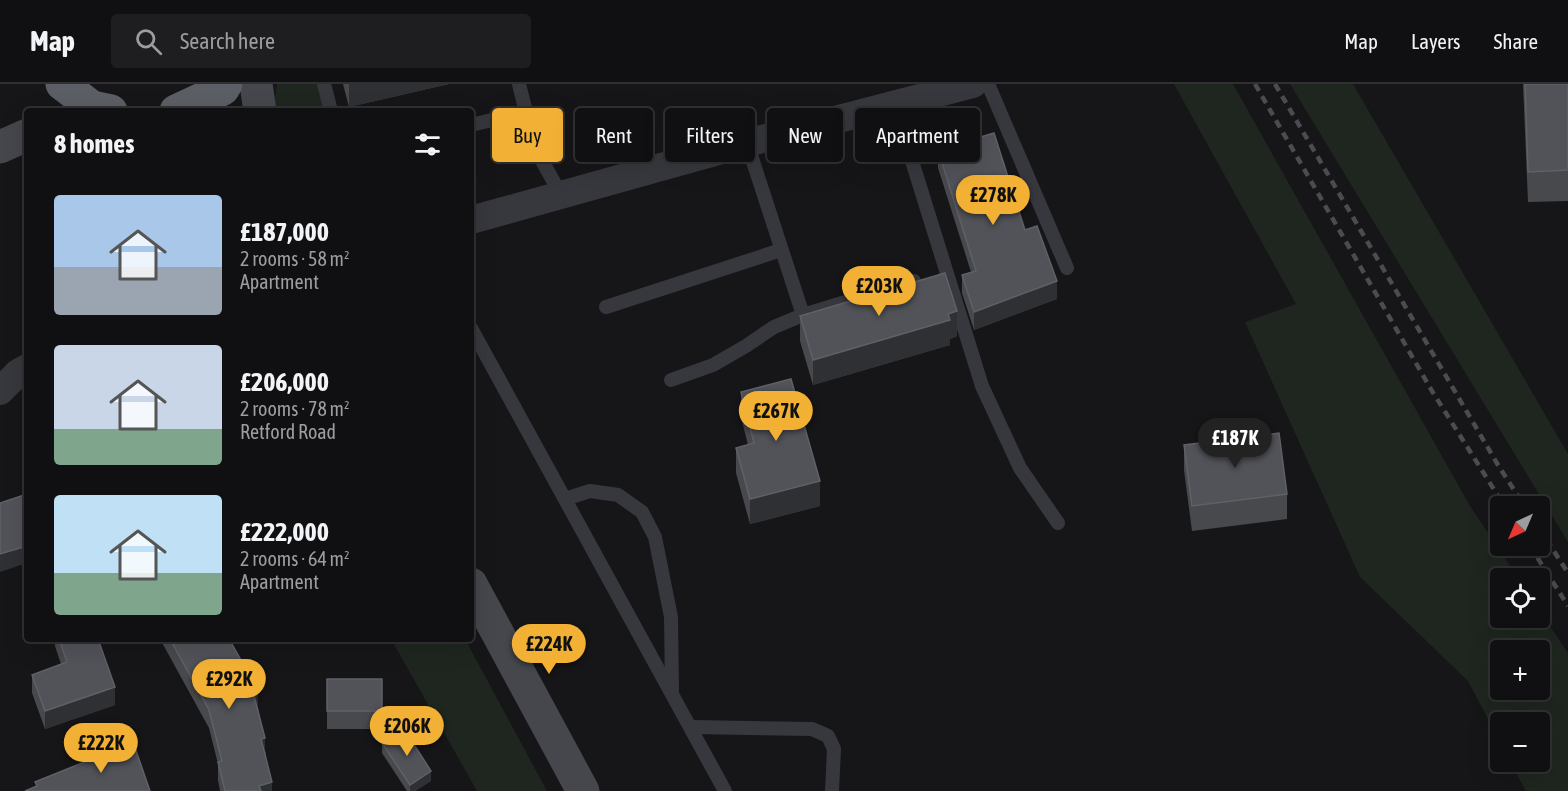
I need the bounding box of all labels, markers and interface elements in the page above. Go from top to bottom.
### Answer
search box [111,14,531,68]
text: Map [30,25,75,57]
icon: search [132,25,165,58]
text: Search here [180,28,275,54]
text: Map [1344,29,1378,53]
text: Layers [1411,29,1461,53]
text: Share [1494,29,1538,53]
chip: Buy [492,108,563,162]
chip: Rent [575,108,653,162]
chip: Filters [665,108,755,162]
chip: New [767,108,843,162]
chip: Apartment [855,108,980,162]
icon: filters [411,128,444,161]
text: 8 homes [54,129,134,159]
pin: £278K [951,175,1035,226]
text: £278K [970,183,1016,206]
text: £187,000 [240,217,329,247]
icon: home [102,219,174,291]
text: 2 rooms · 58 m² [240,247,350,270]
pin: £203K [837,266,921,317]
text: Apartment [240,270,319,293]
text: £203K [856,274,902,297]
text: £206,000 [240,367,329,397]
icon: home [102,369,174,441]
pin: £267K [734,391,818,442]
text: 2 rooms · 78 m² [240,397,350,420]
text: £267K [753,399,799,422]
pin: £187K [1193,418,1277,469]
text: Retford Road [240,420,336,443]
text: £187K [1212,426,1258,449]
north arrow [1490,496,1550,556]
map controls [1490,496,1550,772]
text: £222,000 [240,517,329,547]
icon: home [102,519,174,591]
text: 2 rooms · 64 m² [240,547,350,570]
button: locate [1490,568,1550,628]
text: Apartment [240,570,319,593]
pin: £224K [507,624,591,675]
text: £224K [526,632,572,655]
button: + [1490,640,1550,700]
pin: £292K [187,659,271,710]
text: £292K [206,667,252,690]
pin: £206K [365,706,449,757]
button: − [1490,712,1550,772]
text: £206K [384,714,430,737]
pin: £222K [59,723,143,774]
text: £222K [78,731,124,754]

